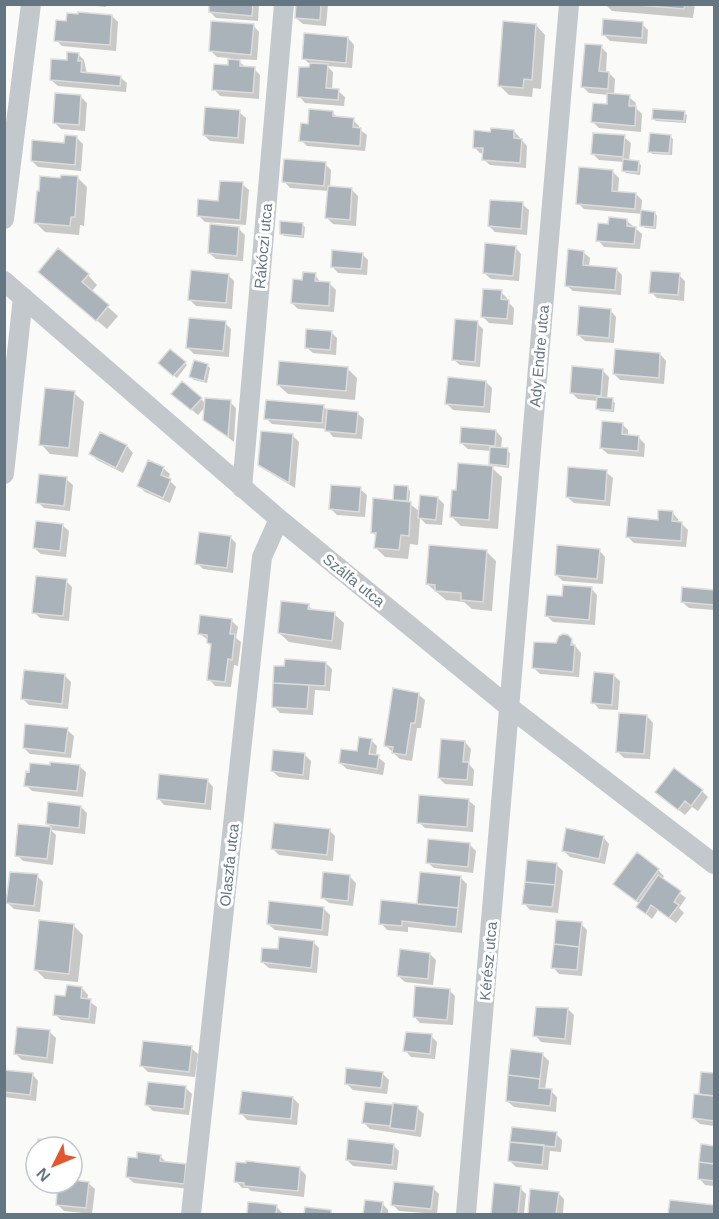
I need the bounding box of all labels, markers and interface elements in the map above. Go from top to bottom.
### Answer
street label: Rákóczi utca [251,202,275,290]
street label: Ady Endre utca [526,304,552,408]
street label: Szálfa utca [320,550,389,610]
street label: Olaszfa utca [216,822,242,907]
street label: Kérész utca [476,920,500,1001]
north arrow [24,1135,84,1195]
text: N [33,1165,54,1185]

